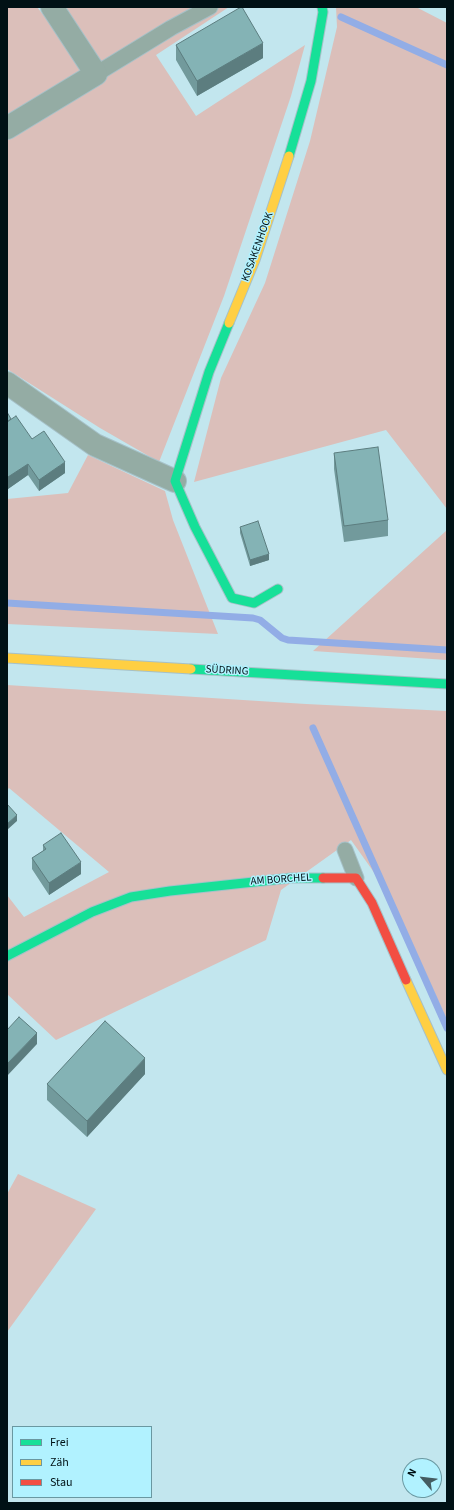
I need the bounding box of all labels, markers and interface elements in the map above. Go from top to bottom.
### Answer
street label: KOSAKENHOOK [239,211,277,283]
street label: SÜDRING [205,663,249,679]
street label: AM BORCHEL [250,871,312,889]
legend [12,1426,152,1498]
text: Frei [50,1434,69,1451]
text: Zäh [50,1454,69,1471]
north arrow [402,1458,442,1498]
text: N [404,1466,420,1479]
text: Stau [50,1474,73,1491]

